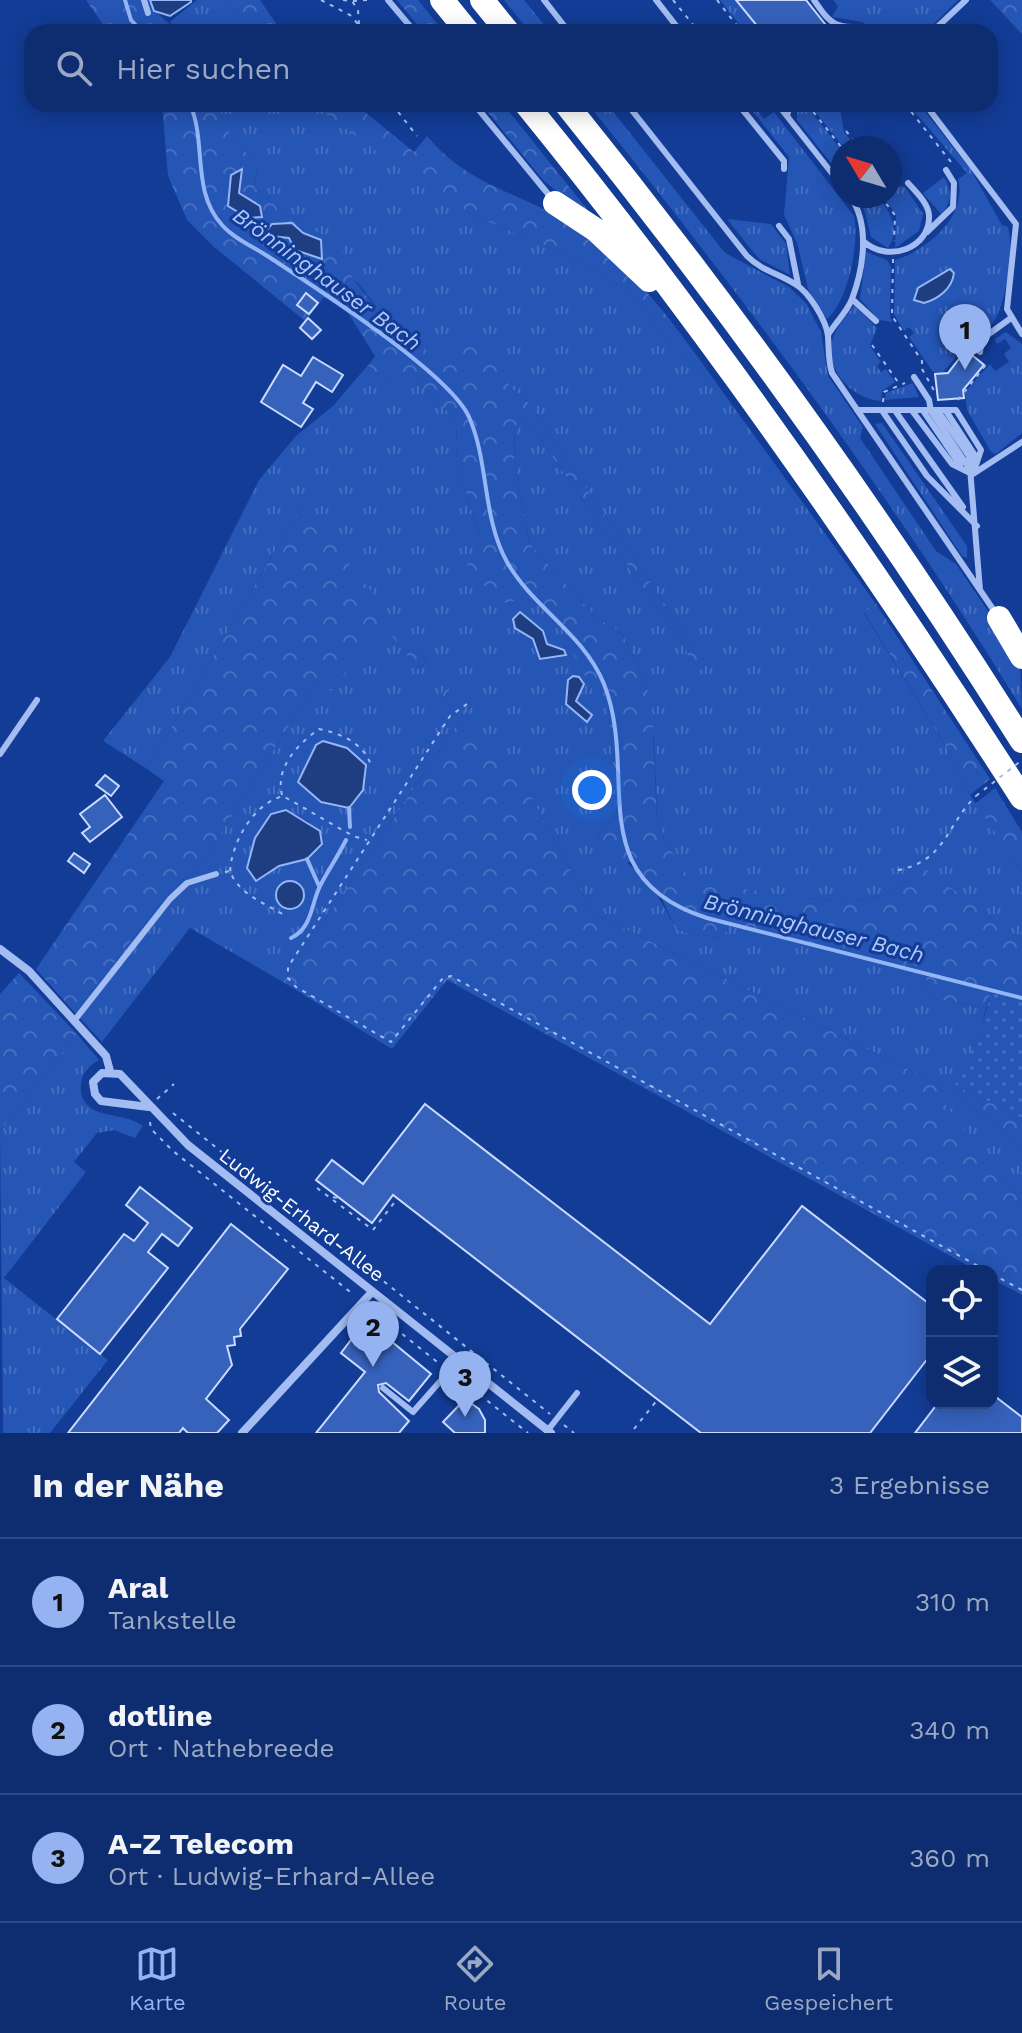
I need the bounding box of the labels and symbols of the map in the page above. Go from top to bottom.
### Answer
north arrow [830,136,902,208]
water label: Brönninghauser Bach [228,203,426,355]
pin: 1 [939,304,991,370]
your location [572,770,612,810]
water label: Brönninghauser Bach [701,889,927,967]
street label: Ludwig-Erhard-Allee [215,1143,389,1287]
pin: 2 [347,1301,399,1367]
pin: 3 [439,1351,491,1417]

